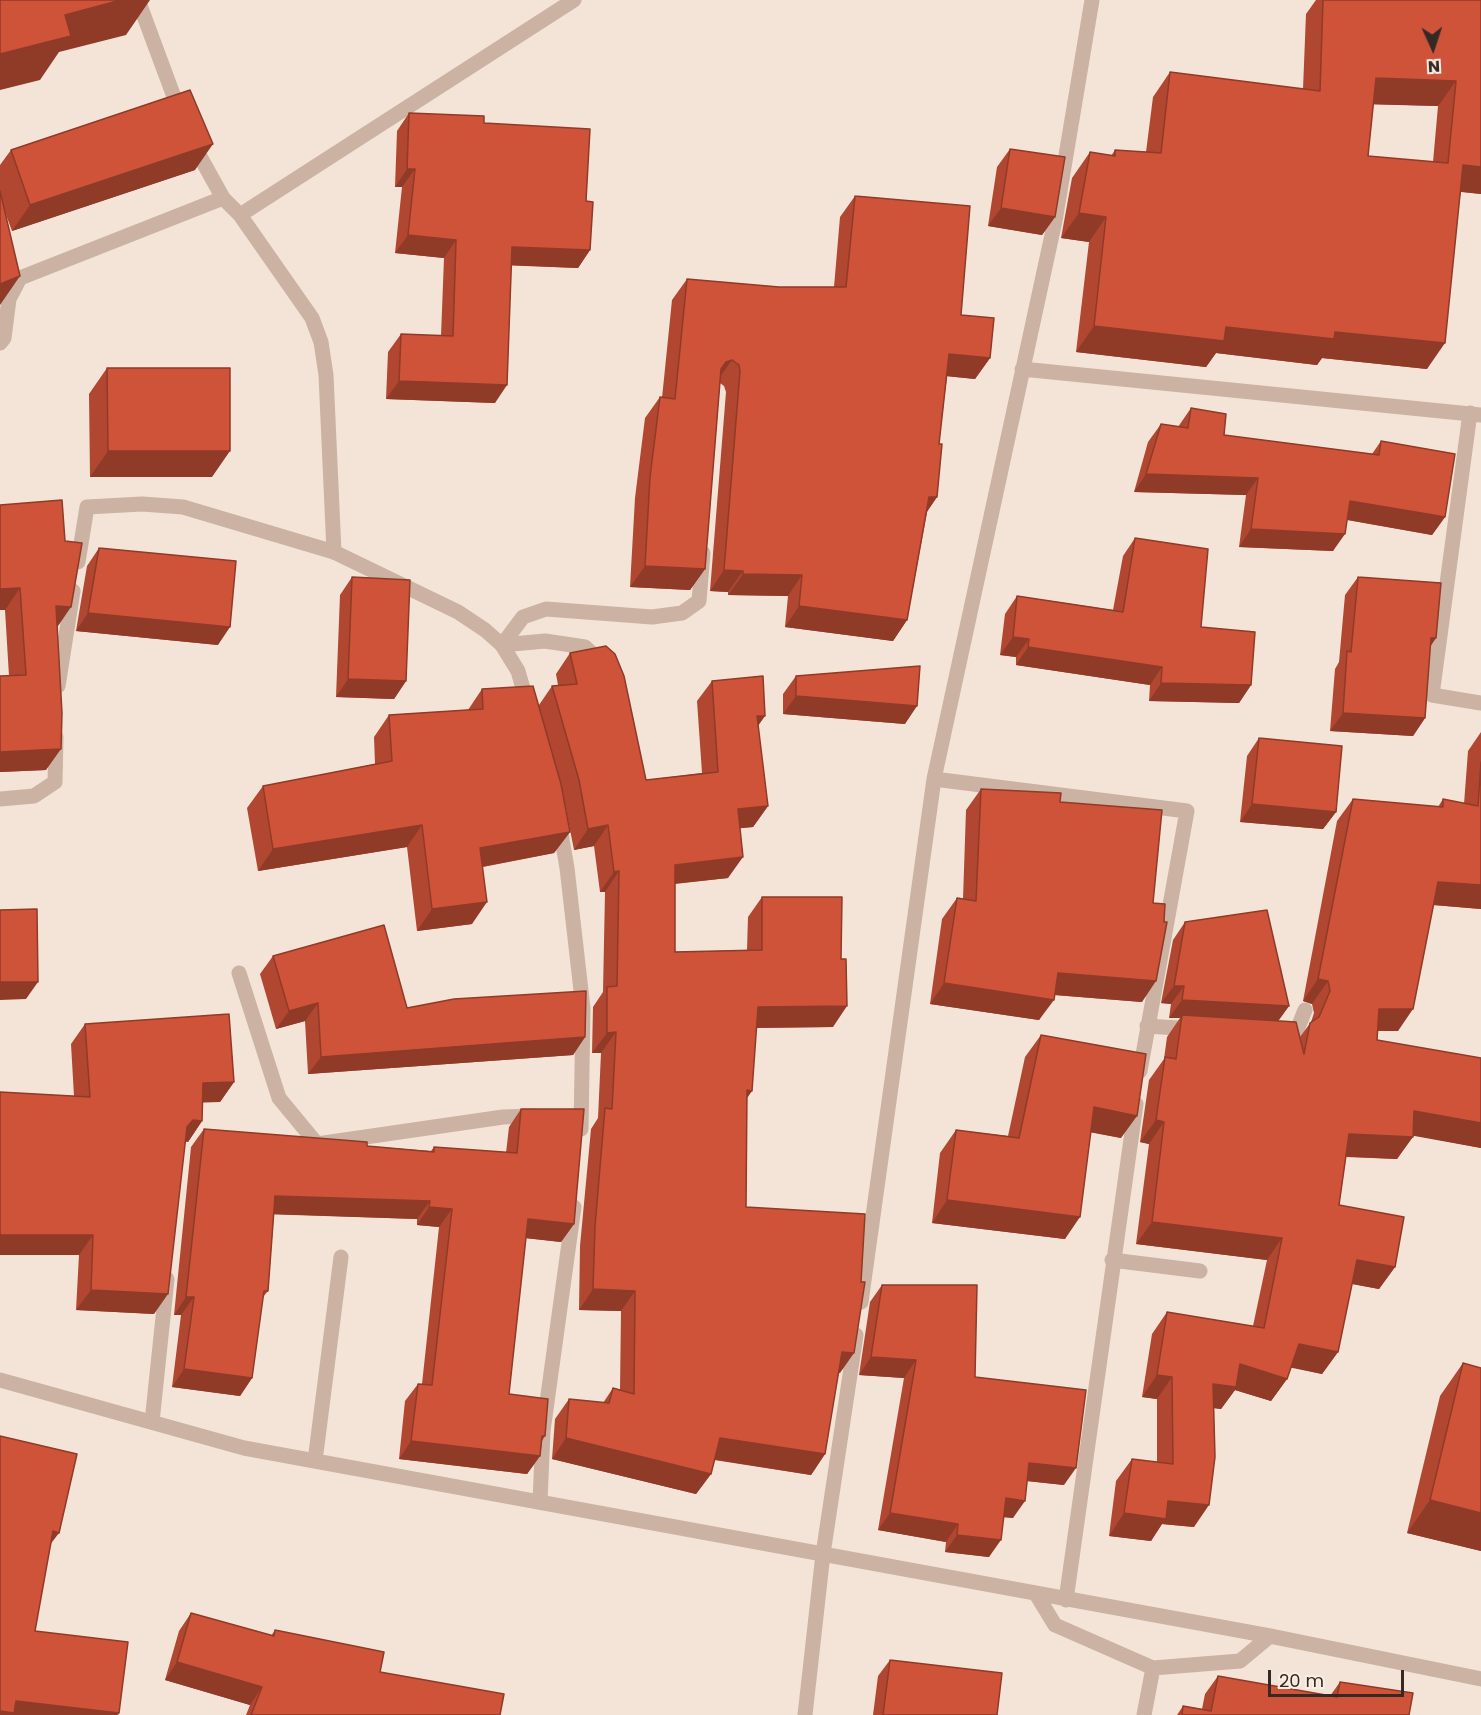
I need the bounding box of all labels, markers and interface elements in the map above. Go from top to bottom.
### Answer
north arrow [1403,18,1463,78]
text: N [1427,55,1441,78]
scale bar [1271,1658,1408,1696]
text: 20 m [1279,1668,1324,1693]

